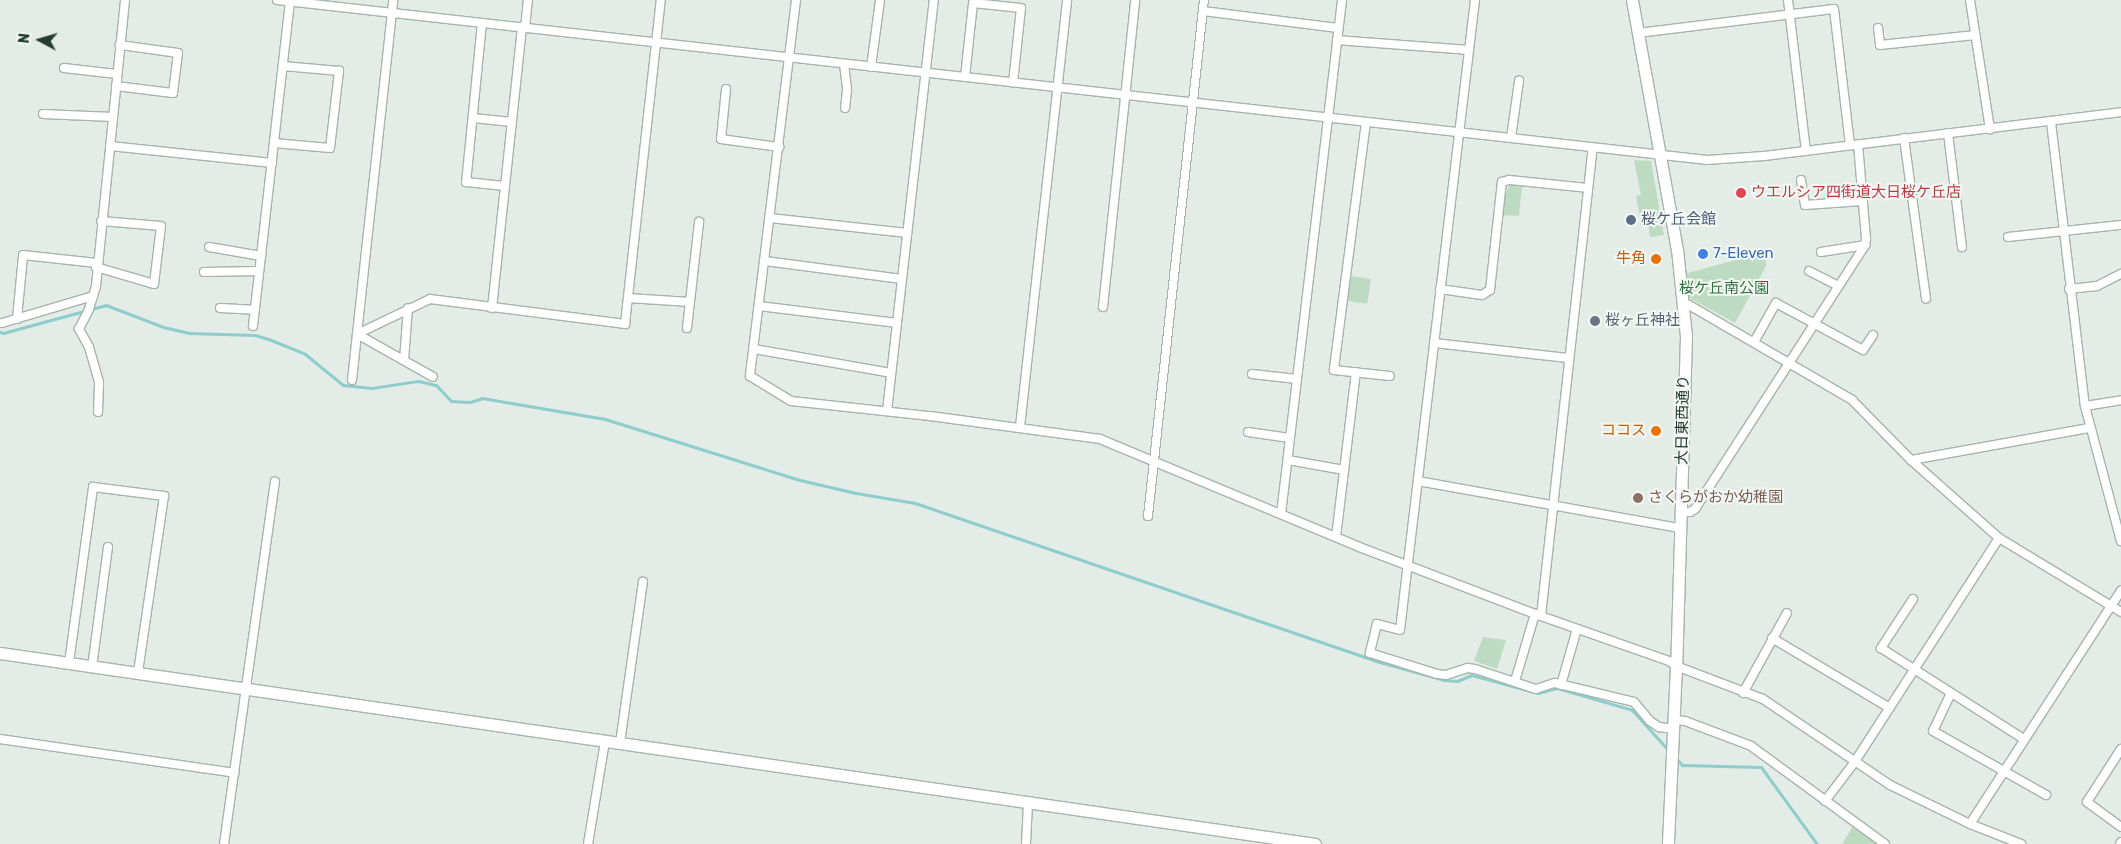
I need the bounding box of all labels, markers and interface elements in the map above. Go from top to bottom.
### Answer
north arrow [15,15,65,65]
text: N [16,32,34,44]
place label: ウエルシア四街道大日桜ケ丘店 [1751,184,1961,202]
marker: ウエルシア四街道大日桜ケ丘店 [1735,187,1747,199]
place label: 桜ケ丘会館 [1641,211,1716,229]
marker: 桜ケ丘会館 [1625,214,1637,226]
place label: 7-Eleven [1713,245,1774,263]
marker: 7-Eleven [1697,248,1709,260]
place label: 牛角 [1616,250,1646,268]
marker: 牛角 [1650,253,1662,265]
park label: 桜ケ丘南公園 [1679,280,1769,298]
place label: 桜ヶ丘神社 [1605,312,1680,330]
marker: 桜ヶ丘神社 [1589,315,1601,327]
street label: 大日東西通り [1673,375,1693,465]
place label: ココス [1601,422,1646,440]
marker: ココス [1650,425,1662,437]
place label: さくらがおか幼稚園 [1648,489,1783,507]
marker: さくらがおか幼稚園 [1632,492,1644,504]

